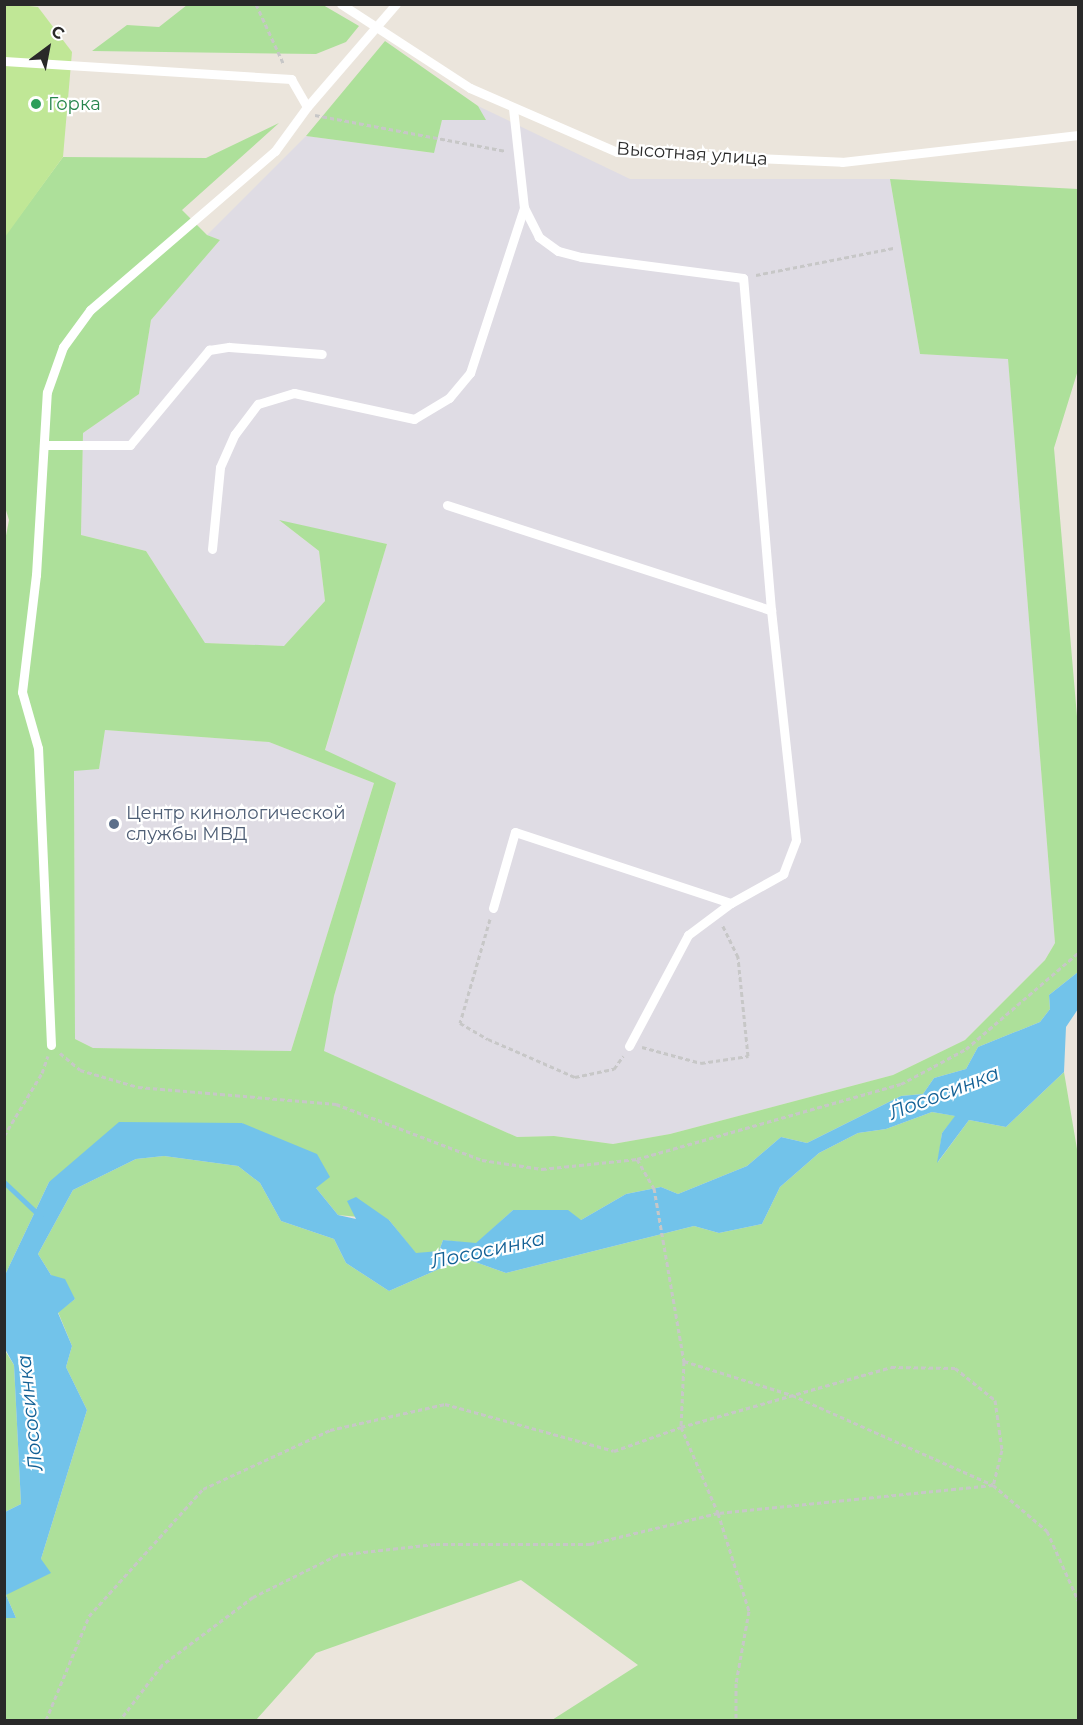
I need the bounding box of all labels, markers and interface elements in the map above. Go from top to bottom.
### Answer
north arrow [18,18,78,78]
text: С [48,21,68,43]
place label: Горка [48,93,101,115]
marker: Горка [29,97,43,111]
street label: Высотная улица [616,138,768,170]
place label: Центр кинологической службы МВД [126,803,346,846]
marker: Центр кинологической службы МВД [107,817,121,831]
water label: Лососинка [885,1061,1003,1125]
water label: Лососинка [429,1226,547,1274]
water label: Лососинка [12,1354,48,1472]

